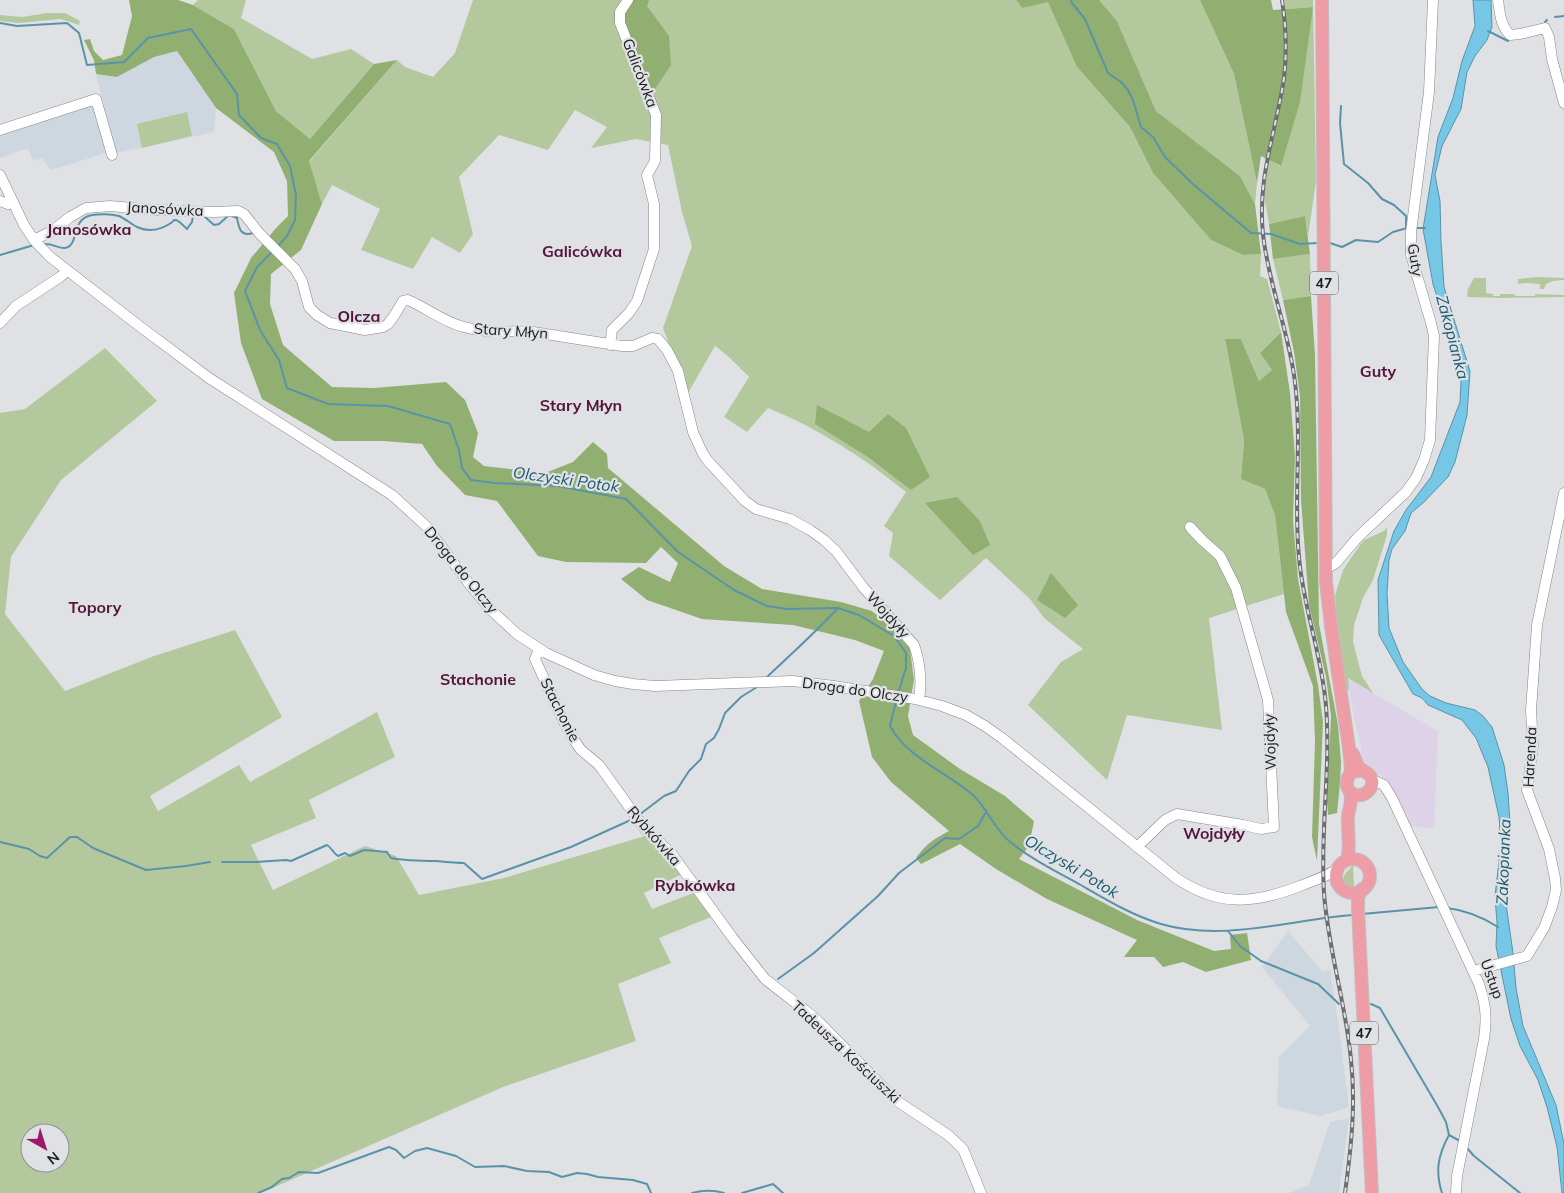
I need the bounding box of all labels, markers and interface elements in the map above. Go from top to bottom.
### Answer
street label: Galicówka [619,36,662,110]
street label: Janosówka [126,197,204,220]
district label: Janosówka [47,219,131,239]
district label: Galicówka [542,241,622,261]
street label: Guty [1404,242,1427,278]
road number: 47 [1310,272,1338,294]
water label: Zakopianka [1432,293,1474,382]
district label: Olcza [337,306,381,326]
street label: Stary Młyn [473,318,549,343]
district label: Guty [1360,361,1396,381]
district label: Stary Młyn [540,395,622,415]
water label: Olczyski Potok [512,462,621,496]
street label: Droga do Olczy [420,522,502,617]
street label: Wojdyły [862,587,914,642]
district label: Topory [69,597,122,617]
district label: Stachonie [440,669,516,689]
street label: Droga do Olczy [801,673,909,706]
street label: Stachonie [536,675,585,745]
street label: Wojdyły [1259,713,1280,771]
street label: Harenda [1518,726,1541,788]
street label: Rybkówka [623,802,685,869]
water label: Zakopianka [1492,818,1515,905]
district label: Wojdyły [1183,823,1245,843]
water label: Olczyski Potok [1021,830,1124,902]
district label: Rybkówka [655,875,735,895]
street label: Ustup [1476,956,1508,1001]
street label: Tadeusza Kościuszki [788,996,905,1107]
road number: 47 [1350,1021,1378,1044]
north arrow [20,1123,70,1173]
text: N [43,1148,63,1168]

